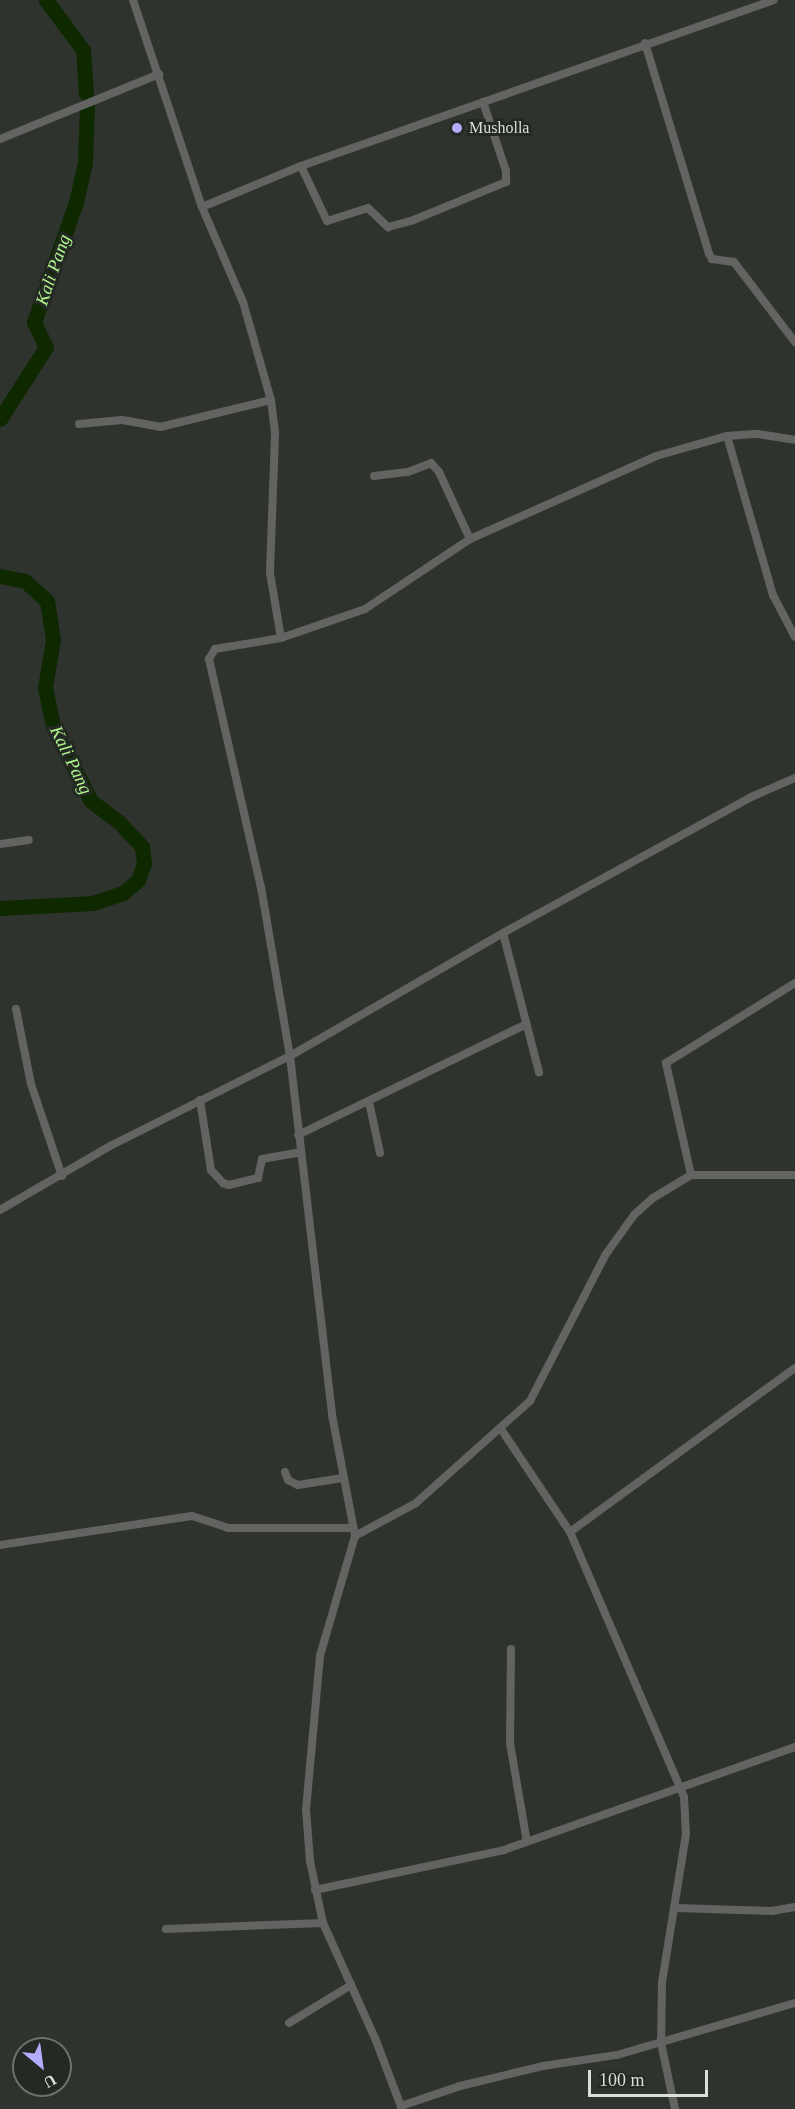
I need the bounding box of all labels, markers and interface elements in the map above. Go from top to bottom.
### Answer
place label: Musholla [469,118,529,138]
marker: Musholla [450,121,464,135]
water label: Kali Pang [31,232,75,308]
water label: Kali Pang [45,722,97,798]
north arrow [12,2037,72,2097]
scale bar [591,2058,711,2096]
text: 100 m [599,2070,645,2090]
text: U [41,2071,59,2092]

